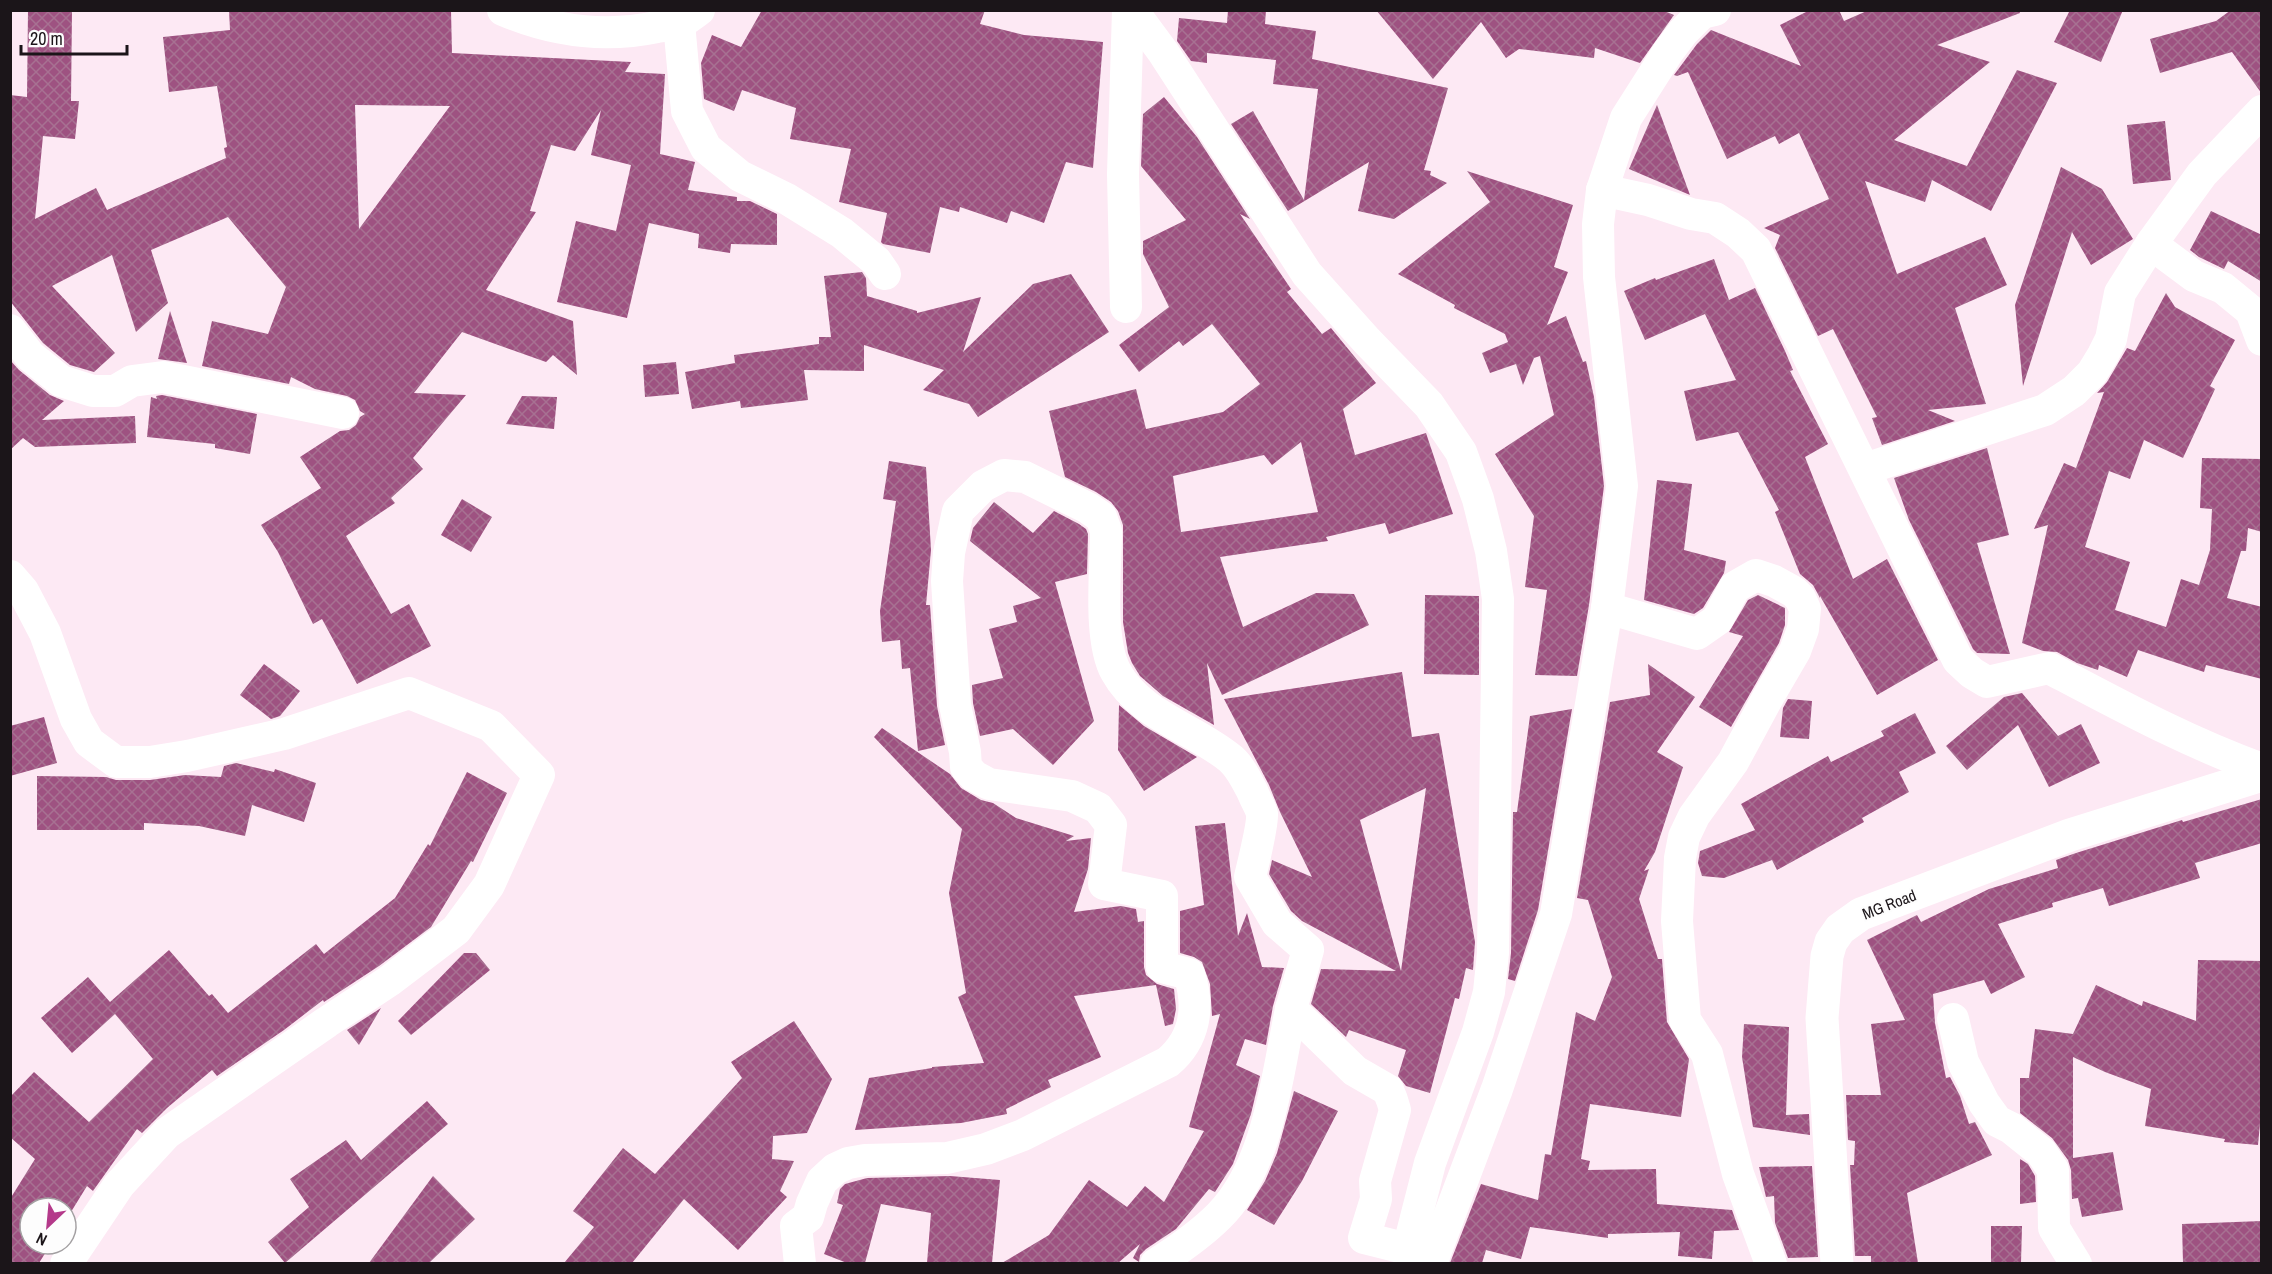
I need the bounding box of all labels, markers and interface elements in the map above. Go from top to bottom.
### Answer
scale bar [21,18,128,56]
text: 20 m [30,26,63,51]
street label: MG Road [1859,884,1919,924]
north arrow [18,1196,78,1256]
text: N [32,1228,51,1251]

